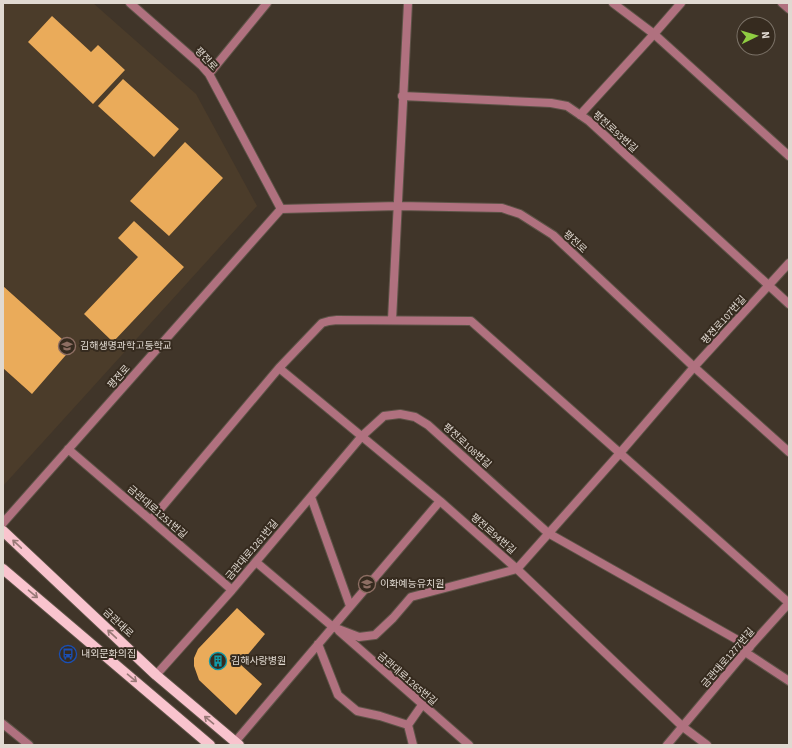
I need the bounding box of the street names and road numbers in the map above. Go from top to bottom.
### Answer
street label: 평전로 [191,44,221,74]
street label: 평전로93번길 [590,108,640,156]
street label: 평전로 [560,227,590,257]
street label: 평전로107번길 [698,293,750,347]
street label: 평전로 [105,362,133,392]
street label: 평전로108번길 [440,420,494,472]
street label: 금관대로1251번길 [124,482,190,542]
street label: 평전로94번길 [467,510,519,558]
street label: 금관대로1261번길 [223,517,281,583]
street label: 금관대로 [100,605,136,641]
street label: 금관대로1277번길 [698,625,758,691]
street label: 금관대로1265번길 [374,649,440,709]

